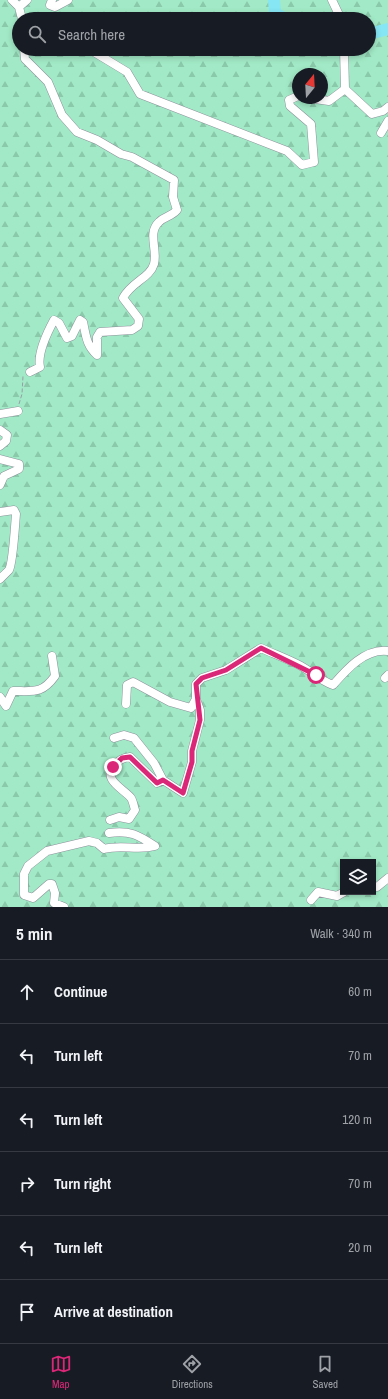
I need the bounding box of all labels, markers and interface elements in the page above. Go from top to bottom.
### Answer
search box [12,12,376,56]
icon: search [26,23,48,45]
text: Search here [58,24,125,45]
north arrow [292,68,328,104]
route start [307,666,325,684]
route end [104,758,122,776]
map controls [340,859,376,895]
button: layers [340,859,376,895]
text: 5 min [16,922,52,945]
text: Walk · 340 m [310,925,372,942]
icon: ahead [16,981,38,1003]
text: Continue [54,981,107,1002]
text: 60 m [348,983,372,1000]
icon: left [16,1045,38,1067]
text: Turn left [54,1045,102,1066]
text: 70 m [348,1047,372,1064]
icon: left [16,1109,38,1131]
text: Turn left [54,1109,102,1130]
text: 120 m [342,1111,372,1128]
icon: right [16,1173,38,1195]
text: Turn right [54,1173,111,1194]
text: 70 m [348,1175,372,1192]
icon: left [16,1237,38,1259]
text: Turn left [54,1237,102,1258]
text: 20 m [348,1239,372,1256]
icon: arrive [16,1301,38,1323]
text: Arrive at destination [54,1301,173,1322]
tab: Map [50,1353,72,1391]
tab: Directions [172,1353,213,1391]
tab: Saved [313,1353,338,1391]

